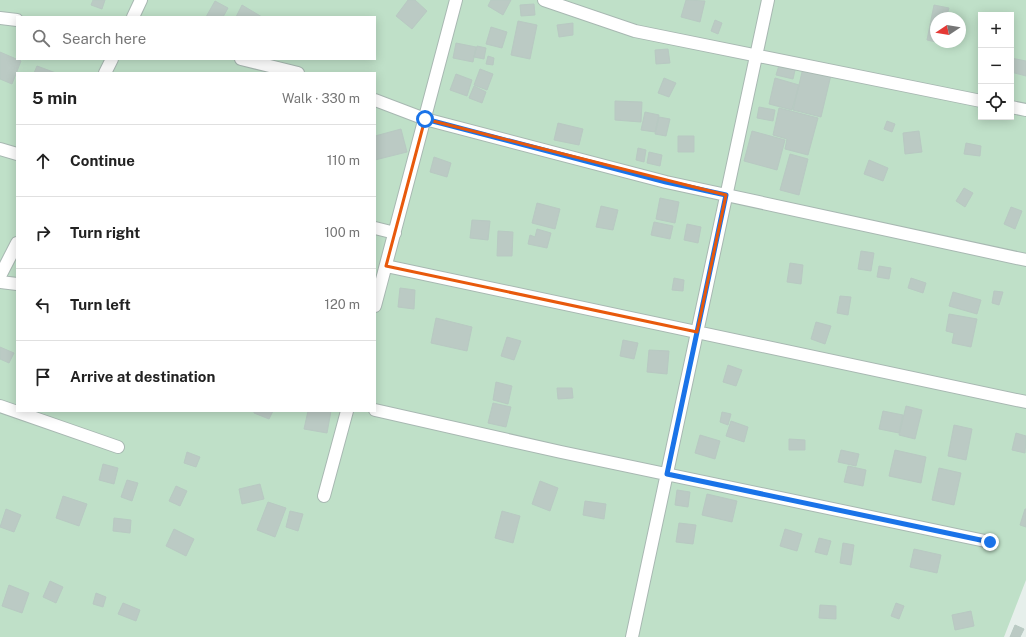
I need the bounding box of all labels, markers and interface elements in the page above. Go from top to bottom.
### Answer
north arrow [930,12,966,48]
map controls [978,12,1014,120]
button: + [978,12,1014,48]
search box [16,16,376,60]
icon: search [30,27,52,49]
text: Search here [62,30,146,47]
button: − [978,48,1014,84]
button: locate [978,84,1014,120]
text: 5 min [32,88,77,108]
text: Walk · 330 m [282,91,360,106]
route start [416,110,434,128]
icon: ahead [32,150,54,172]
text: Continue [70,152,135,169]
text: 110 m [327,153,360,168]
icon: right [32,222,54,244]
text: Turn right [70,224,140,241]
text: 100 m [324,225,360,240]
icon: left [32,294,54,316]
text: Turn left [70,296,131,313]
text: 120 m [325,297,360,312]
icon: arrive [32,366,54,388]
text: Arrive at destination [70,368,215,385]
route end [981,533,999,551]

